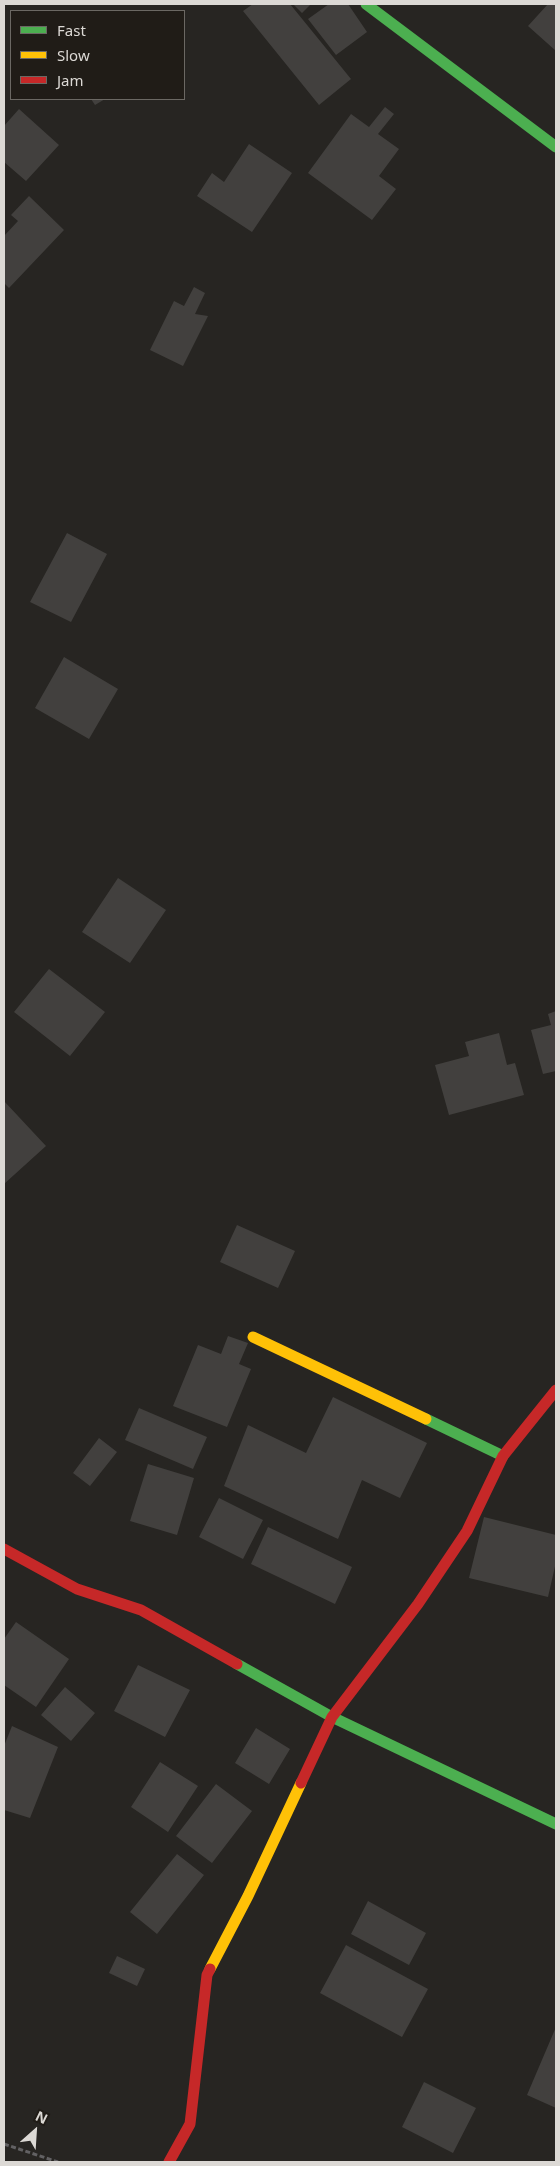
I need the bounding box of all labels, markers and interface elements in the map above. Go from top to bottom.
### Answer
legend [10,10,185,100]
text: Fast [57,20,86,40]
text: Slow [57,45,90,65]
text: Jam [57,70,84,90]
north arrow [10,2106,60,2156]
text: N [33,2106,51,2128]

